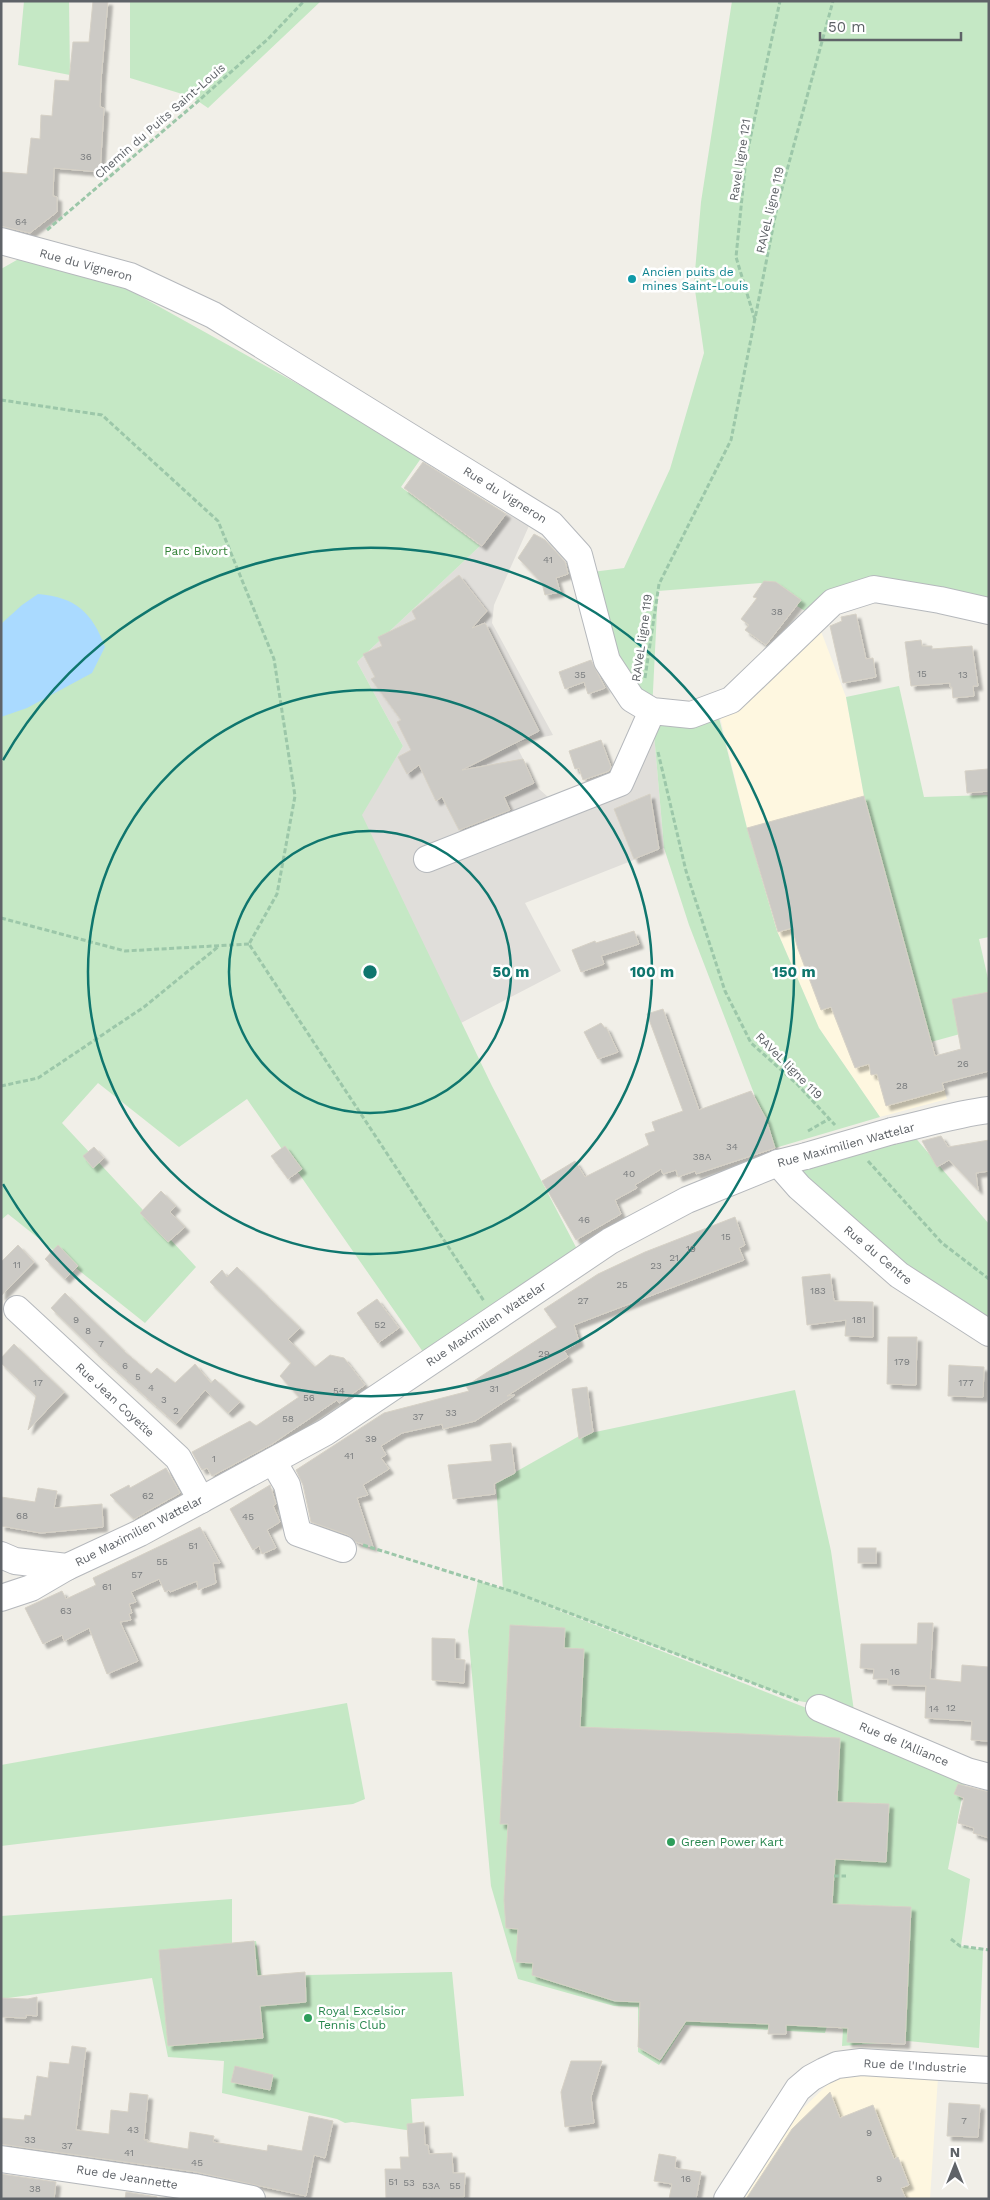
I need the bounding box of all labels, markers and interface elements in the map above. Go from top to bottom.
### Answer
scale bar [820,10,961,42]
text: 50 m [828,18,865,36]
street label: Chemin du Puits Saint-Louis [92,61,228,181]
street label: Ravel ligne 121 [727,118,753,202]
house number: 36 [80,151,92,162]
street label: RAVeL ligne 119 [753,165,787,255]
house number: 64 [15,216,27,227]
street label: Rue du Vigneron [38,246,134,284]
place label: Ancien puits de mines Saint-Louis [642,265,748,293]
marker: Ancien puits de mines Saint-Louis [626,273,638,285]
street label: Rue du Vigneron [461,464,549,526]
park label: Parc Bivort [164,544,228,558]
house number: 41 [543,554,553,565]
street label: RAVeL ligne 119 [629,593,655,683]
house number: 38 [771,606,783,617]
house number: 15 [917,668,927,679]
house number: 35 [574,669,586,680]
house number: 13 [958,669,968,680]
centre of rings [361,963,379,981]
text: 50 m [493,963,529,981]
text: 100 m [630,963,674,981]
text: 150 m [772,963,816,981]
street label: RAVeL ligne 119 [753,1030,825,1102]
house number: 26 [957,1058,969,1069]
house number: 28 [896,1080,908,1091]
street label: Rue Maximilien Wattelar [776,1120,916,1170]
house number: 34 [726,1141,738,1152]
house number: 38A [693,1151,712,1162]
house number: 40 [623,1168,635,1179]
house number: 46 [578,1214,590,1225]
street label: Rue du Centre [841,1222,915,1288]
house number: 15 [721,1231,731,1242]
house number: 19 [686,1243,696,1254]
house number: 21 [669,1252,679,1263]
house number: 11 [13,1259,21,1270]
house number: 23 [650,1260,662,1271]
street label: Rue Maximilien Wattelar [423,1279,549,1369]
house number: 25 [616,1279,628,1290]
house number: 183 [810,1285,826,1296]
house number: 27 [577,1295,589,1306]
house number: 9 [73,1314,79,1325]
house number: 181 [852,1314,866,1325]
house number: 52 [374,1319,386,1330]
house number: 8 [85,1325,91,1336]
house number: 7 [98,1338,104,1349]
house number: 29 [538,1348,550,1359]
house number: 179 [894,1356,910,1367]
street label: Rue Jean Coyette [73,1360,157,1440]
house number: 6 [122,1360,128,1371]
house number: 5 [135,1371,141,1382]
house number: 17 [33,1377,43,1388]
house number: 177 [958,1377,974,1388]
house number: 4 [148,1382,154,1393]
house number: 31 [489,1383,499,1394]
house number: 54 [333,1385,345,1396]
house number: 56 [303,1392,315,1403]
house number: 3 [161,1394,167,1405]
house number: 2 [173,1405,179,1416]
house number: 33 [445,1407,457,1418]
house number: 37 [412,1411,424,1422]
house number: 58 [282,1413,294,1424]
house number: 39 [365,1433,377,1444]
house number: 41 [344,1450,354,1461]
house number: 1 [212,1453,216,1464]
house number: 62 [142,1490,154,1501]
street label: Rue Maximilien Wattelar [73,1493,205,1569]
house number: 68 [16,1510,28,1521]
house number: 45 [242,1511,254,1522]
house number: 51 [188,1540,198,1551]
house number: 55 [156,1556,168,1567]
house number: 57 [131,1569,143,1580]
house number: 61 [102,1581,112,1592]
house number: 63 [60,1605,72,1616]
house number: 16 [890,1666,900,1677]
house number: 12 [946,1702,956,1713]
house number: 14 [929,1703,939,1714]
street label: Rue de l'Alliance [857,1719,951,1769]
place label: Green Power Kart [681,1835,784,1849]
marker: Green Power Kart [665,1836,677,1848]
place label: Royal Excelsior Tennis Club [318,2004,406,2032]
marker: Royal Excelsior Tennis Club [302,2012,314,2024]
street label: Rue de l'Industrie [863,2056,967,2076]
house number: 7 [961,2115,967,2126]
house number: 43 [127,2124,139,2135]
house number: 9 [866,2127,872,2138]
house number: 33 [24,2134,36,2145]
house number: 37 [61,2140,73,2151]
north arrow [930,2140,980,2190]
text: N [950,2144,960,2160]
house number: 41 [124,2147,134,2158]
house number: 45 [191,2157,203,2168]
street label: Rue de Jeannette [75,2162,179,2192]
house number: 16 [681,2173,691,2184]
house number: 9 [876,2173,882,2184]
house number: 51 [388,2176,398,2187]
house number: 53 [403,2177,415,2188]
house number: 53A [422,2180,441,2191]
house number: 55 [449,2180,461,2191]
house number: 38 [29,2183,41,2194]

